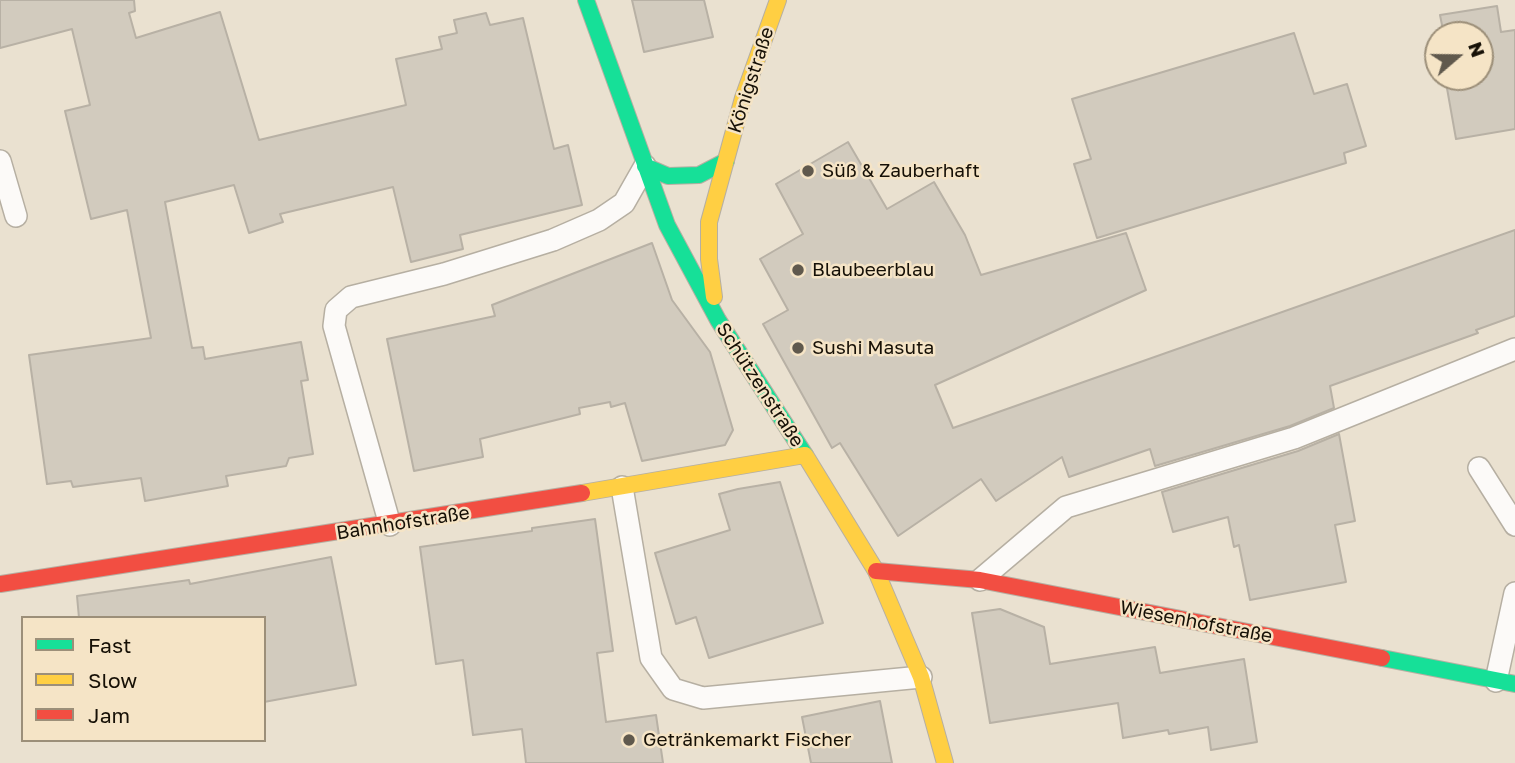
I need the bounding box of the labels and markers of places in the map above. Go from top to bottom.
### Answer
place label: Süß & Zauberhaft [822,160,980,182]
marker: Süß & Zauberhaft [800,163,816,179]
place label: Blaubeerblau [812,259,934,281]
marker: Blaubeerblau [790,262,806,278]
place label: Sushi Masuta [812,337,934,359]
marker: Sushi Masuta [790,340,806,356]
place label: Getränkemarkt Fischer [643,729,851,751]
marker: Getränkemarkt Fischer [621,732,637,748]

